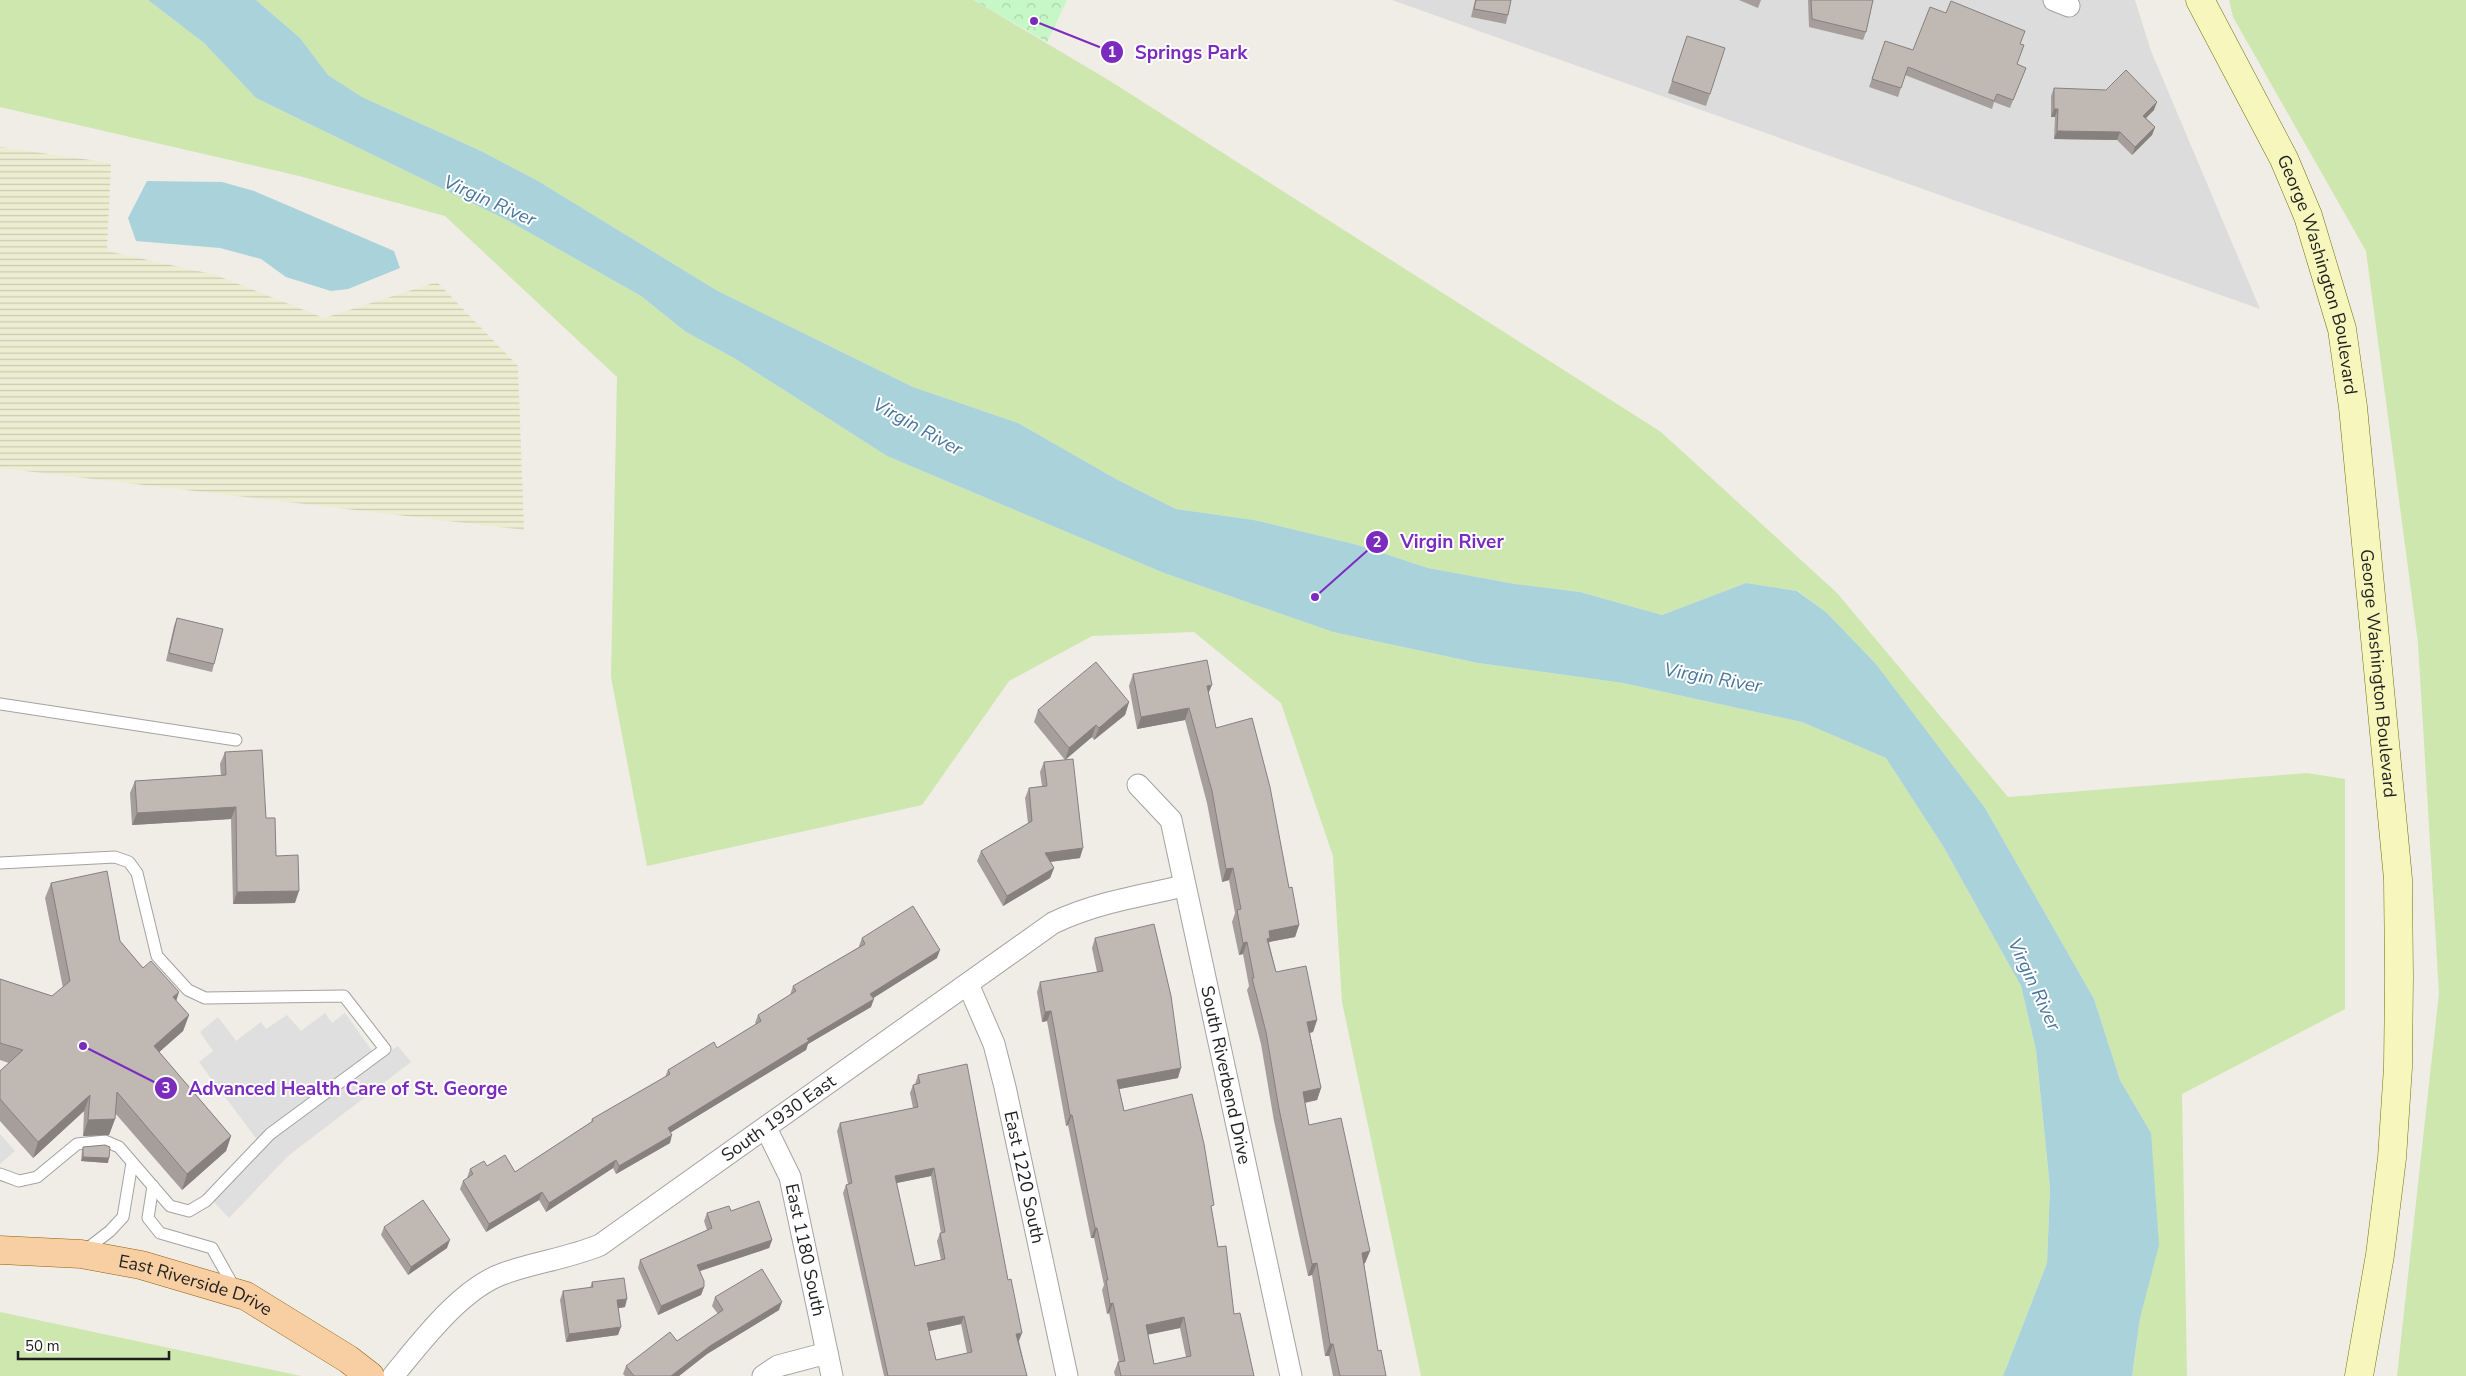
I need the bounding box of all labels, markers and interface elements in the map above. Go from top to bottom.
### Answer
callout: Springs Park [1100,35,1258,69]
text: Springs Park [1135,40,1248,66]
text: 1 [1107,42,1117,62]
street label: George Washington Boulevard [2272,151,2363,396]
water label: Virgin River [439,169,541,233]
water label: Virgin River [868,391,968,463]
callout: Virgin River [1365,525,1514,559]
text: Virgin River [1399,529,1504,555]
text: 2 [1372,532,1382,552]
street label: George Washington Boulevard [2355,548,2402,799]
water label: Virgin River [1662,657,1765,700]
water label: Virgin River [2001,934,2067,1036]
street label: South Riverbend Drive [1195,984,1257,1166]
street label: South 1930 East [716,1069,841,1167]
callout: Advanced Health Care of St. George [153,1071,517,1105]
text: Advanced Health Care of St. George [188,1076,508,1102]
text: 3 [161,1078,171,1098]
street label: East 1220 South [998,1109,1050,1246]
street label: East 1180 South [780,1181,831,1318]
street label: East Riverside Drive [117,1249,277,1321]
scale bar [18,1328,169,1360]
text: 50 m [25,1336,60,1356]

